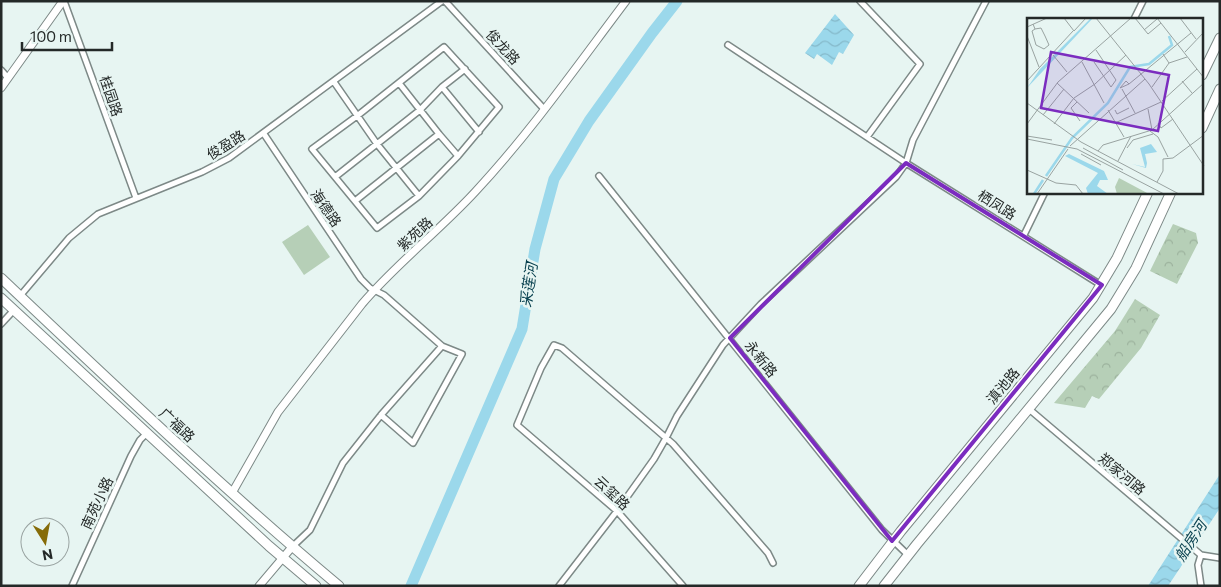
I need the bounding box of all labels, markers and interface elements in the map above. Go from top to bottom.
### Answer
inset map [1027,18,1204,194]
scale bar [22,20,112,52]
street label: 俊龙路 [483,26,524,68]
text: 100 m [30,27,72,45]
street label: 桂园路 [97,73,126,118]
street label: 俊盈路 [203,126,248,163]
street label: 海德路 [308,186,345,230]
street label: 栖凤路 [975,186,1020,223]
street label: 紫苑路 [394,213,436,254]
water label: 采莲河 [516,258,541,308]
street label: 永新路 [742,337,781,380]
street label: 滇池路 [983,364,1023,407]
street label: 广福路 [156,404,198,445]
street label: 郑家河路 [1095,449,1149,498]
street label: 云玺路 [591,472,633,513]
street label: 南苑小路 [77,474,116,532]
water label: 船房河 [1170,514,1212,564]
north arrow [20,517,70,567]
text: N [41,546,54,565]

